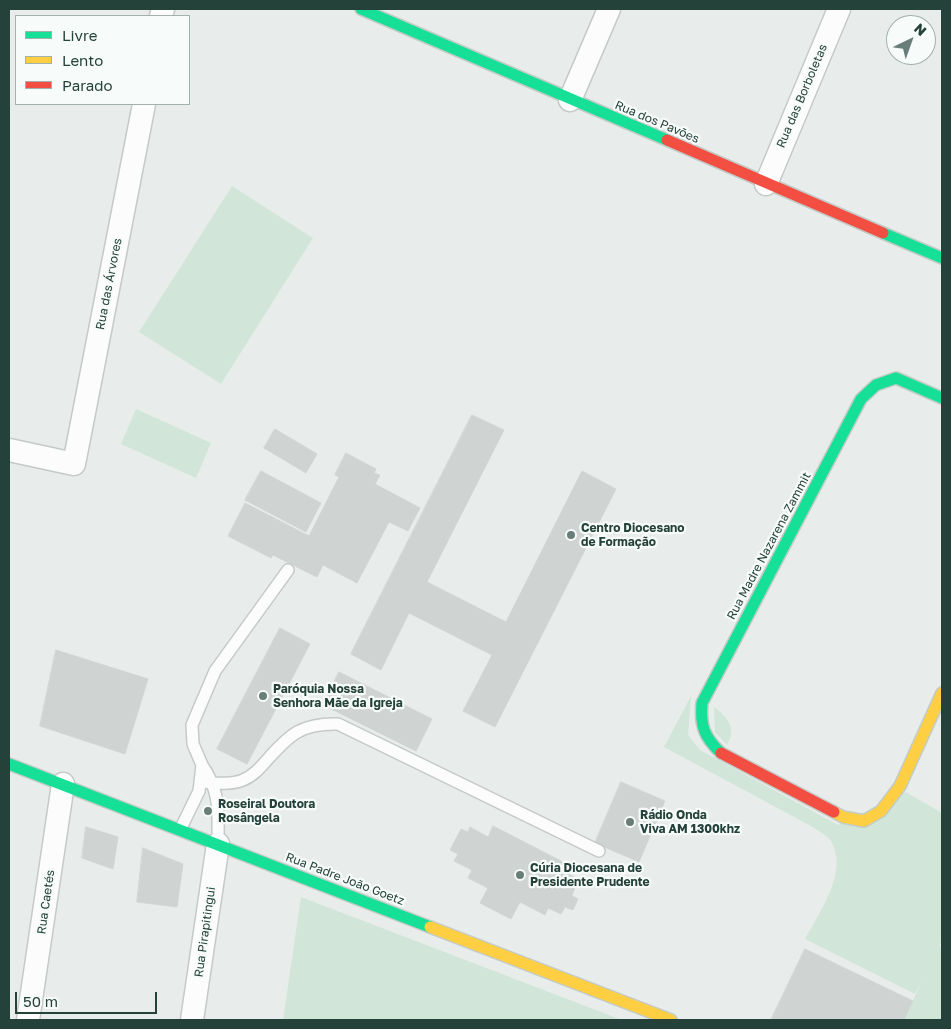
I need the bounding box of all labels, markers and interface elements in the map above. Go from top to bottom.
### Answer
legend [15,15,190,105]
north arrow [886,15,936,65]
text: N [911,19,930,39]
text: Livre [62,26,97,44]
street label: Rua das Borboletas [774,42,830,150]
text: Lento [62,51,103,69]
text: Parado [62,76,113,94]
street label: Rua dos Pavões [613,98,701,146]
street label: Rua das Árvores [93,237,125,331]
street label: Rua Madre Nazarena Zammit [724,470,814,622]
place label: Centro Diocesano de Formação [581,521,685,549]
marker: Centro Diocesano de Formação [565,529,577,541]
place label: Paróquia Nossa Senhora Mãe da Igreja [273,682,403,710]
marker: Paróquia Nossa Senhora Mãe da Igreja [257,690,269,702]
place label: Roseiral Doutora Rosângela [218,797,315,825]
marker: Roseiral Doutora Rosângela [202,805,214,817]
place label: Rádio Onda Viva AM 1300khz [640,808,740,836]
marker: Rádio Onda Viva AM 1300khz [624,816,636,828]
street label: Rua Padre João Goetz [284,850,406,908]
place label: Cúria Diocesana de Presidente Prudente [530,861,650,889]
street label: Rua Caetés [34,869,58,935]
marker: Cúria Diocesana de Presidente Prudente [514,869,526,881]
street label: Rua Pirapitingui [192,886,218,978]
scale bar [18,982,160,1014]
text: 50 m [23,992,58,1010]

